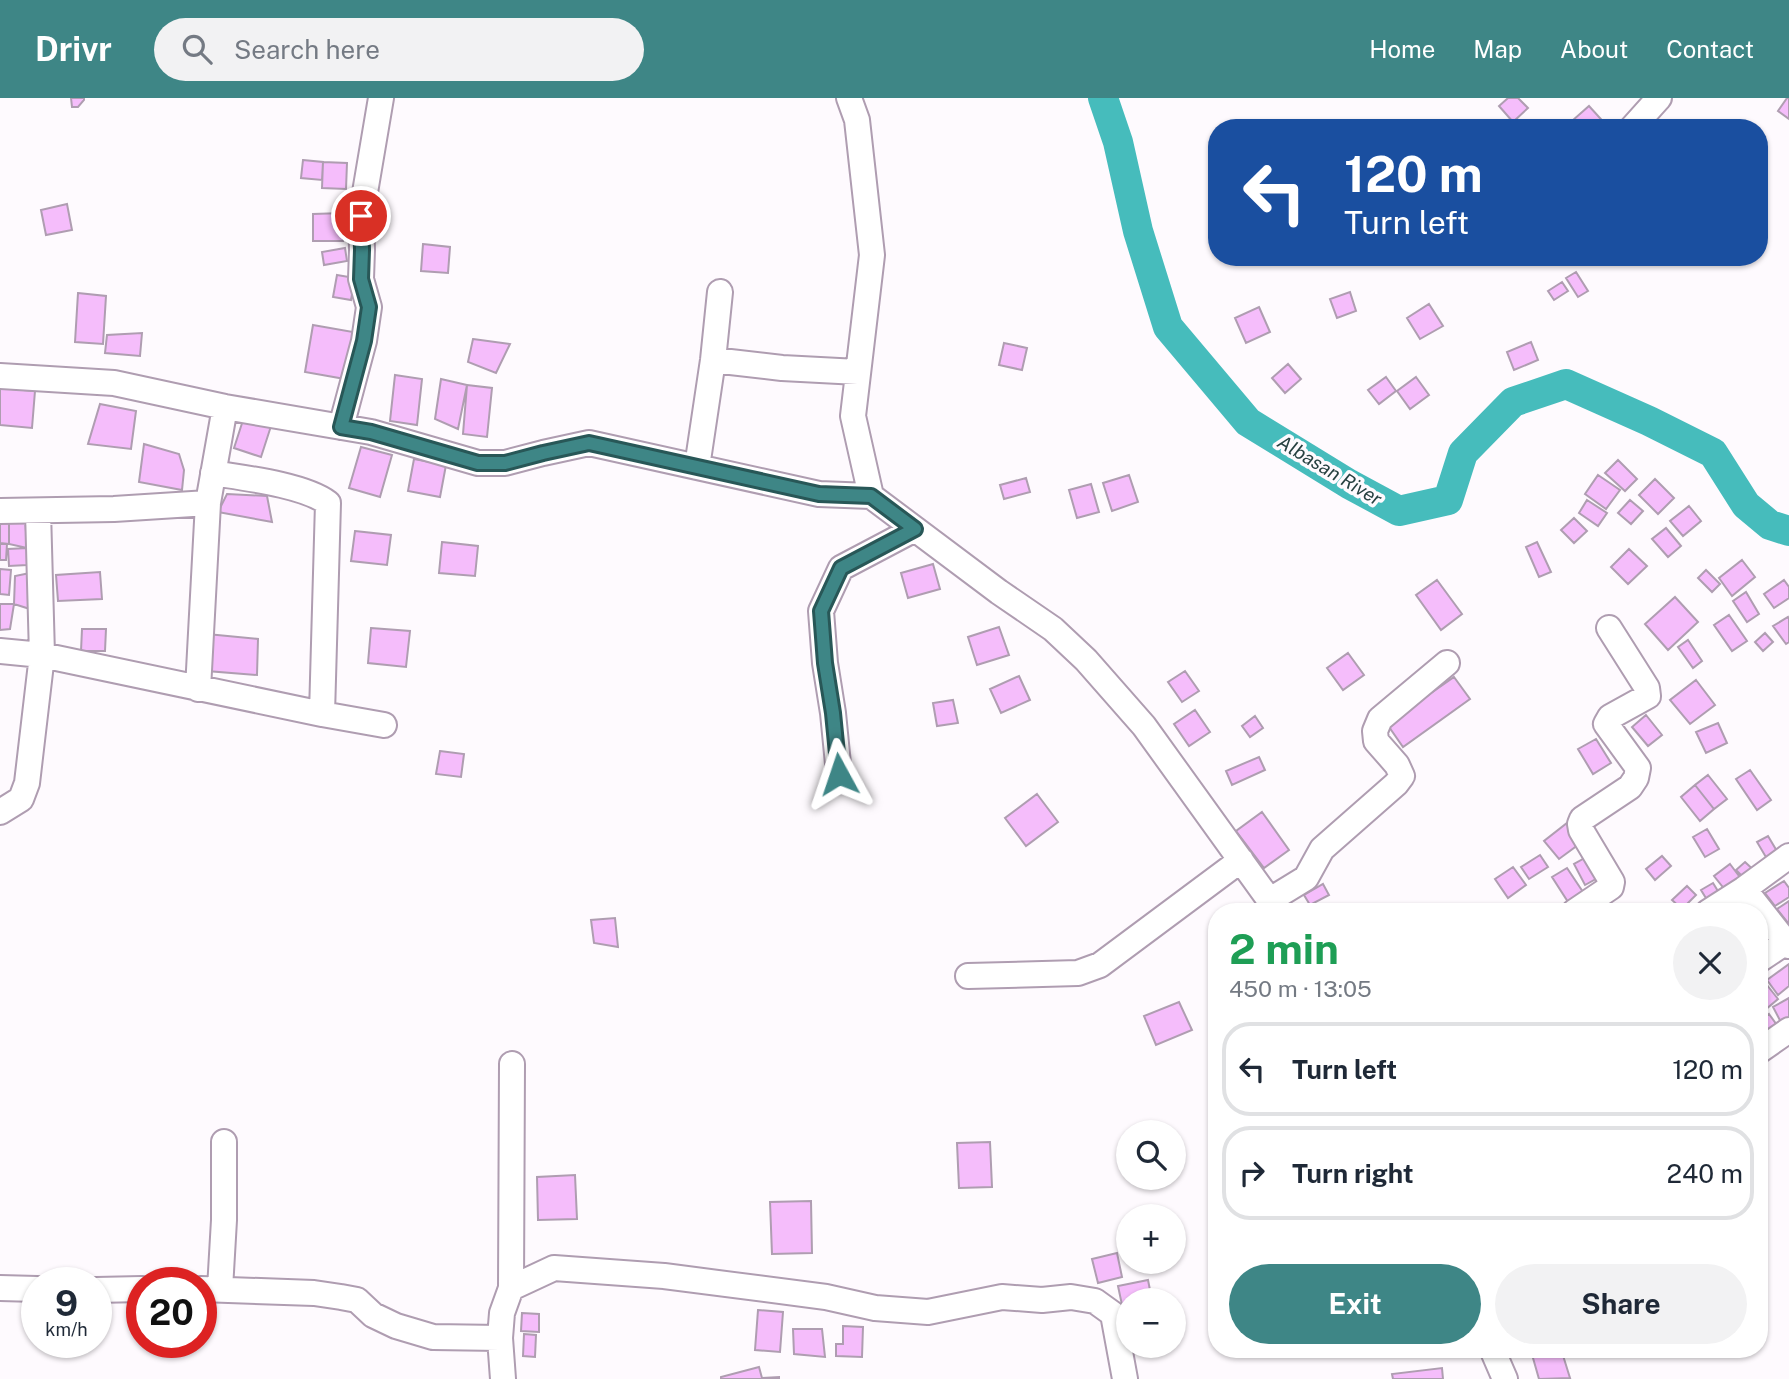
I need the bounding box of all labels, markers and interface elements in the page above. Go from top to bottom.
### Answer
search box [154,18,644,81]
text: Drivr [35,30,112,68]
icon: search [178,30,216,68]
text: Search here [234,34,380,65]
text: Home [1369,35,1435,63]
text: Map [1473,35,1522,63]
text: About [1560,35,1628,63]
text: Contact [1666,35,1754,63]
text: 120 m [1344,145,1483,203]
icon: left [1229,147,1320,238]
pin [331,186,391,246]
icon: arrive [342,197,380,235]
text: Turn left [1344,204,1469,241]
water label: Albasan River [1274,430,1387,510]
position arrow [802,737,876,811]
text: 2 min [1229,924,1339,973]
button: close [1673,926,1747,1000]
text: 450 m · 13:05 [1229,975,1372,1002]
icon: left [1233,1050,1271,1088]
text: Turn left [1292,1054,1397,1085]
text: 120 m [1672,1054,1743,1085]
map controls [1116,1120,1186,1358]
button: search [1116,1120,1186,1190]
icon: right [1233,1154,1271,1192]
text: Turn right [1292,1158,1414,1189]
text: 240 m [1666,1158,1743,1189]
button: + [1116,1204,1186,1274]
button: Exit [1229,1264,1481,1344]
button: Share [1495,1264,1747,1344]
speed limit sign: 20 [126,1267,217,1358]
text: 9 [55,1283,78,1324]
button: − [1116,1288,1186,1358]
text: km/h [45,1319,88,1340]

